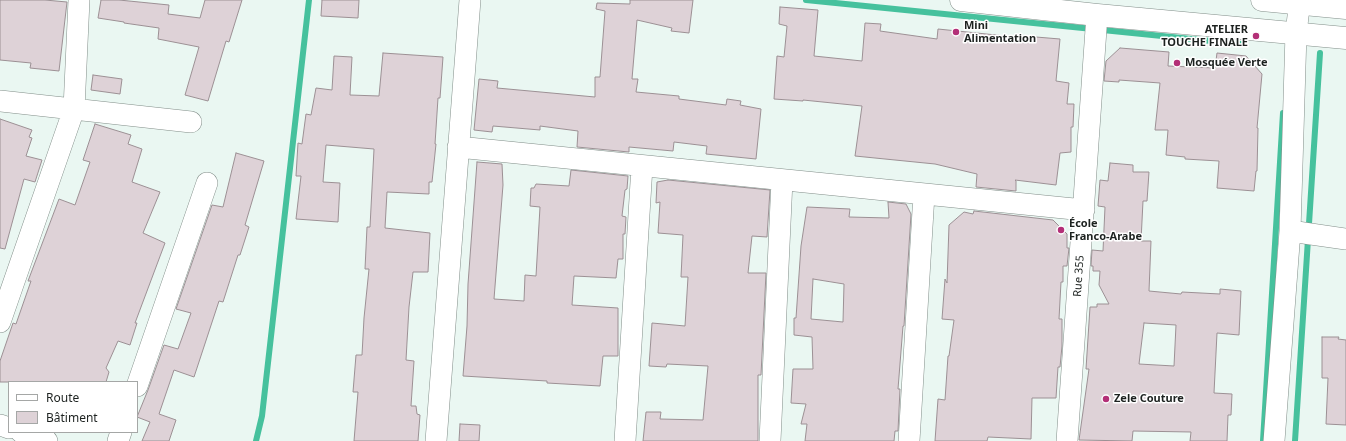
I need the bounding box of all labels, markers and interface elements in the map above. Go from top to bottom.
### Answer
place label: Mini Alimentation [964,19,1036,45]
place label: ATELIER TOUCHE FINALE [1161,23,1248,49]
marker: Mini Alimentation [951,27,961,37]
marker: ATELIER TOUCHE FINALE [1251,31,1261,41]
place label: Mosquée Verte [1185,56,1268,70]
marker: Mosquée Verte [1172,58,1182,68]
place label: École Franco-Arabe [1069,217,1142,243]
marker: École Franco-Arabe [1056,225,1066,235]
street label: Rue 355 [1071,255,1087,297]
legend [8,381,138,433]
text: Route [46,389,79,406]
place label: Zele Couture [1114,392,1184,406]
marker: Zele Couture [1101,394,1111,404]
text: Bâtiment [46,409,98,426]

